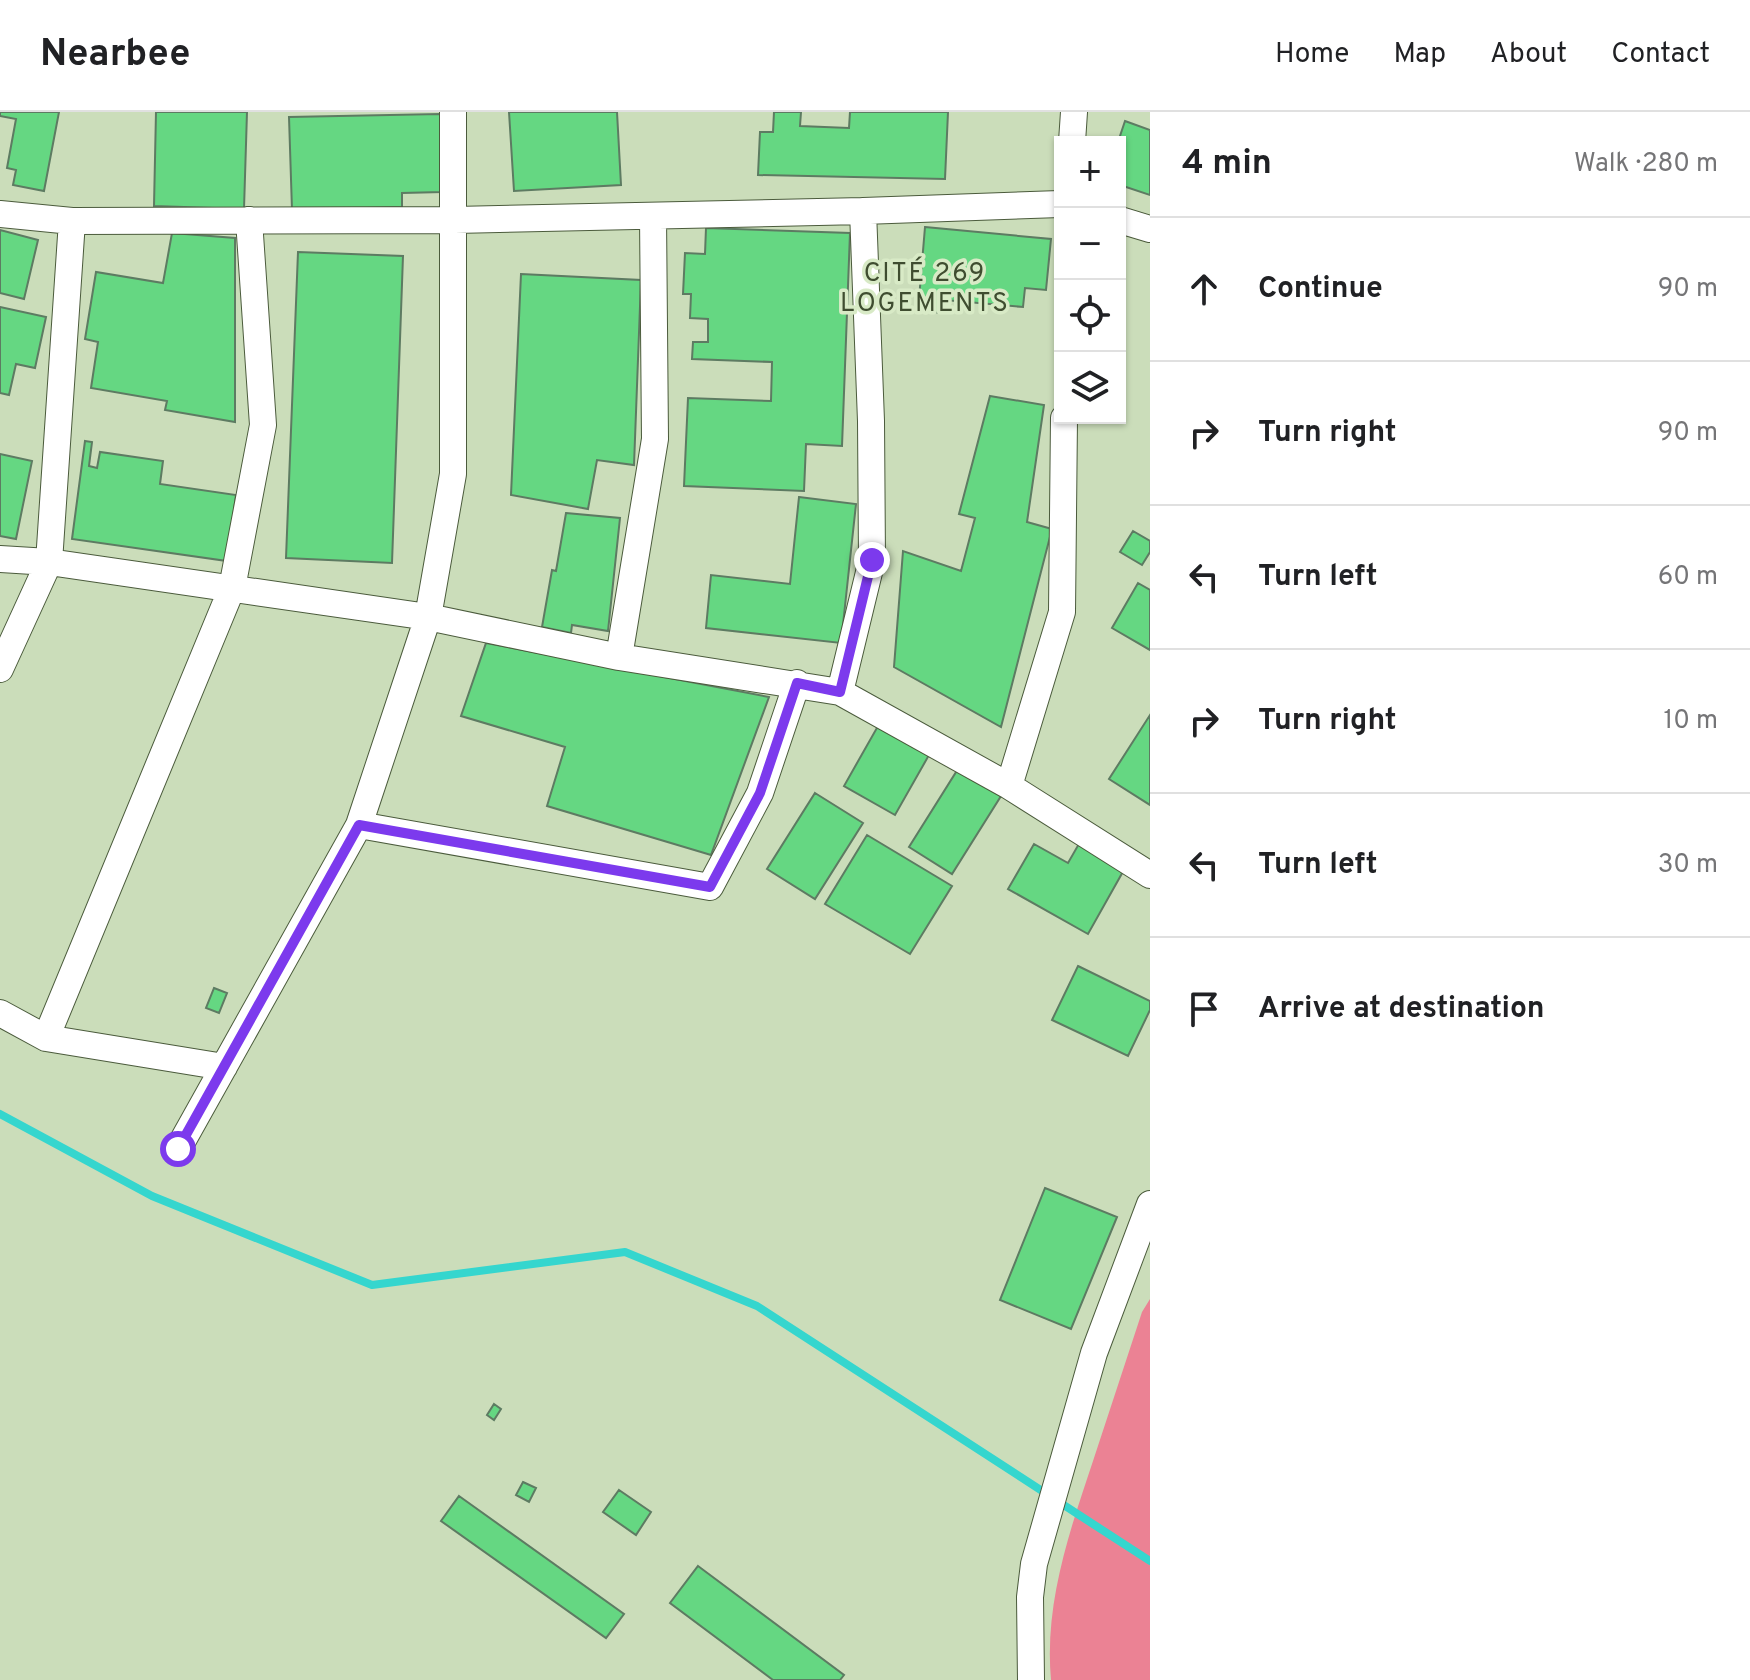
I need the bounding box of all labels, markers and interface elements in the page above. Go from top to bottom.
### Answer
text: Nearbee [40,31,190,80]
text: Home [1275,37,1349,73]
text: Map [1393,37,1446,73]
text: About [1490,37,1567,73]
text: Contact [1611,37,1710,73]
map controls [1054,136,1126,424]
button: + [1054,136,1126,208]
text: 4 min [1182,143,1272,186]
text: Walk · 280 m [1574,148,1718,181]
button: − [1054,208,1126,280]
district label: CITÉ 269 LOGEMENTS [840,256,1010,321]
icon: ahead [1182,267,1226,311]
text: Continue [1258,271,1383,308]
text: 90 m [1658,273,1718,306]
button: locate [1054,280,1126,352]
button: layers [1054,352,1126,424]
icon: right [1182,411,1226,455]
text: Turn right [1258,415,1396,452]
text: 90 m [1658,417,1718,450]
route end [854,542,890,578]
icon: left [1182,555,1226,599]
text: Turn left [1258,559,1378,596]
text: 60 m [1658,561,1718,594]
icon: right [1182,699,1226,743]
text: Turn right [1258,703,1396,740]
text: 10 m [1663,705,1718,738]
icon: left [1182,843,1226,887]
text: Turn left [1258,847,1378,884]
text: 30 m [1658,849,1718,882]
icon: arrive [1182,987,1226,1031]
text: Arrive at destination [1258,991,1544,1028]
route start [160,1131,196,1167]

